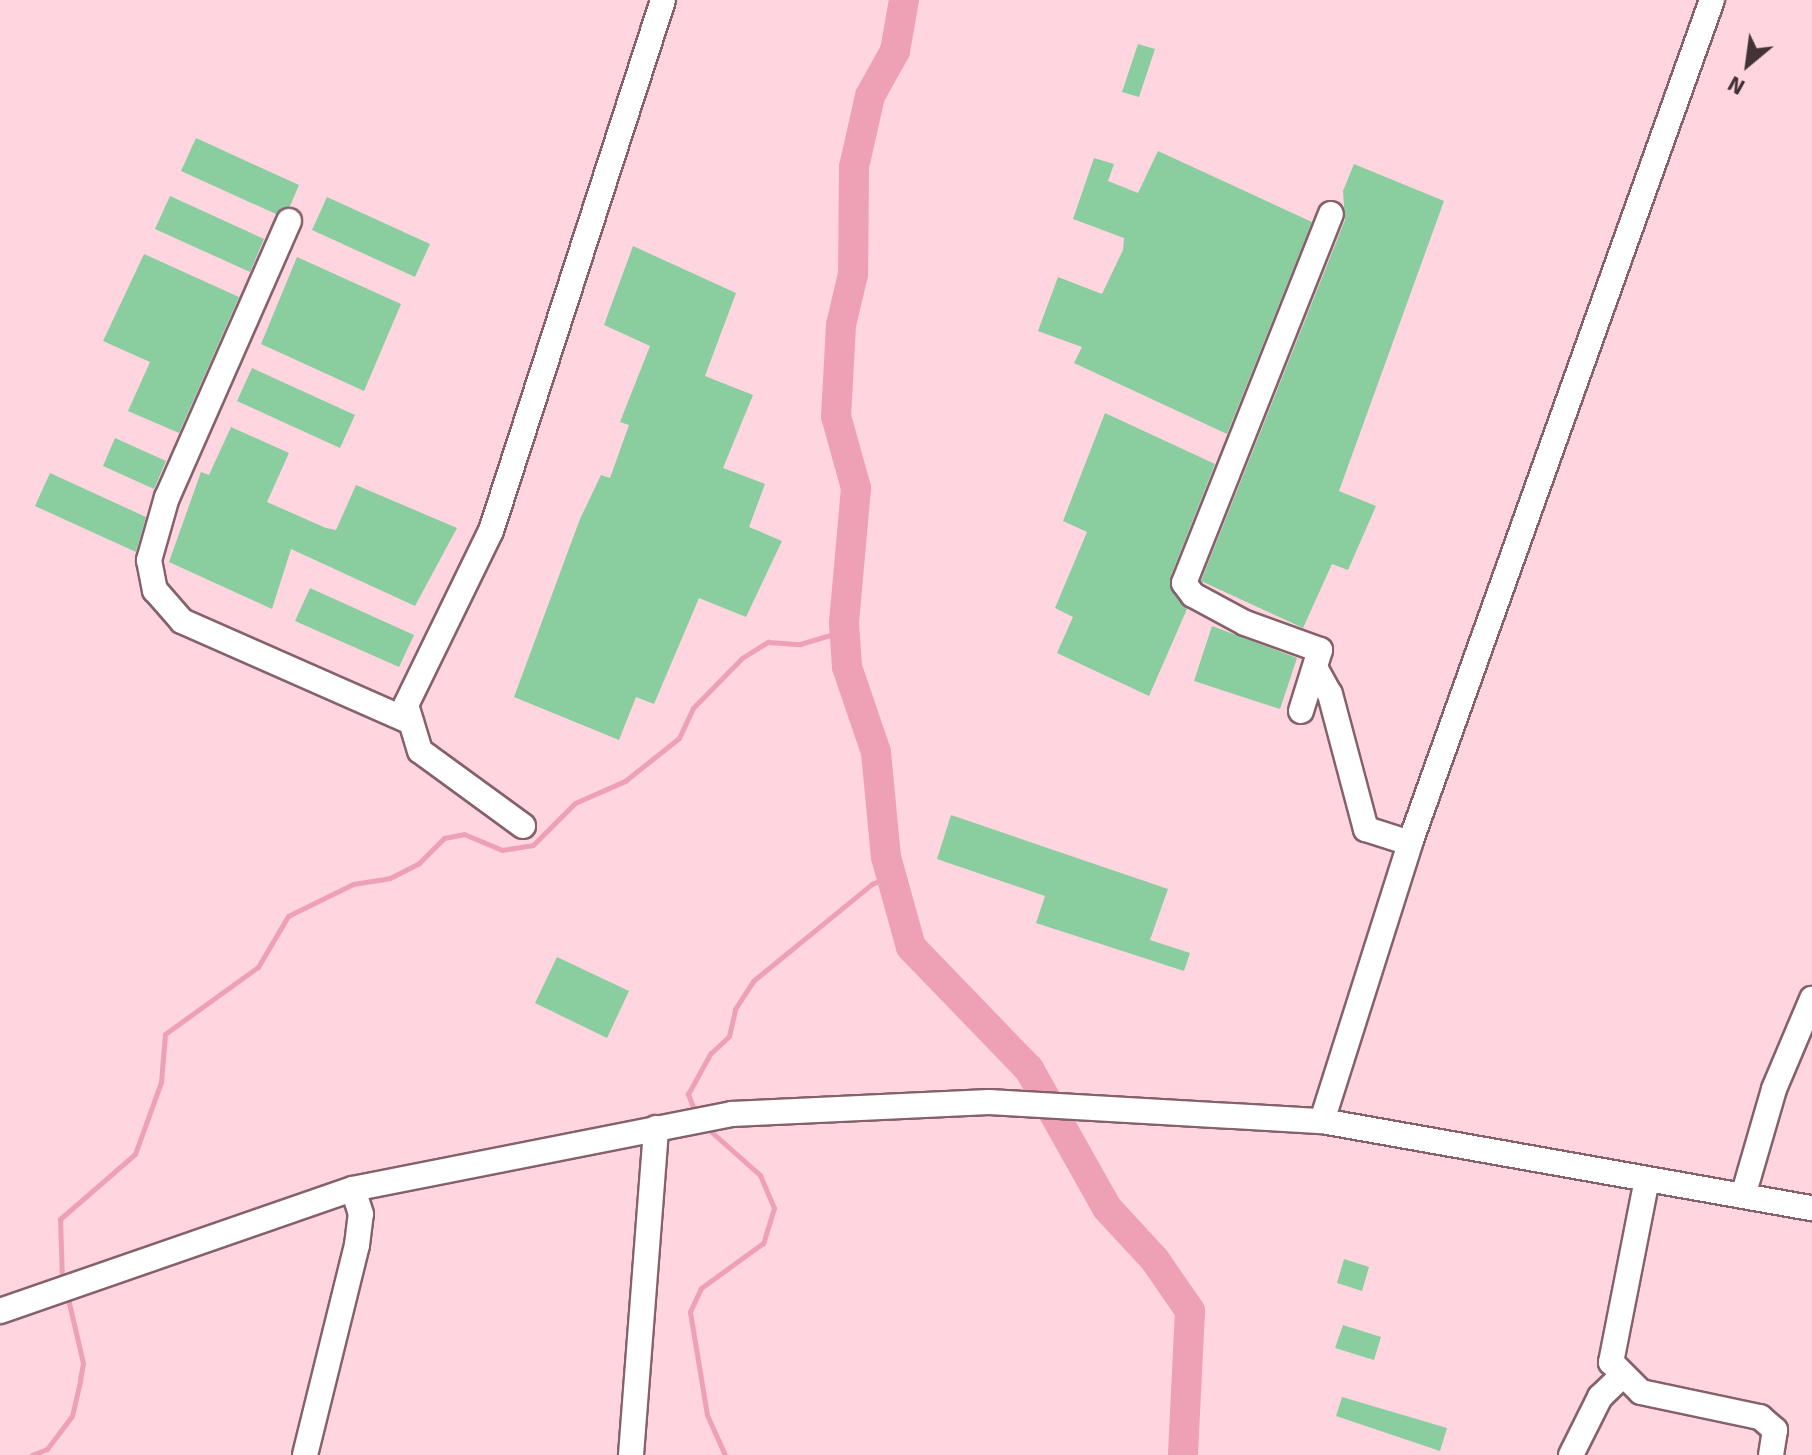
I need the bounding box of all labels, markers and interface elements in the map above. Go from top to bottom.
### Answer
north arrow [1708,24,1788,104]
text: N [1723,70,1749,101]

